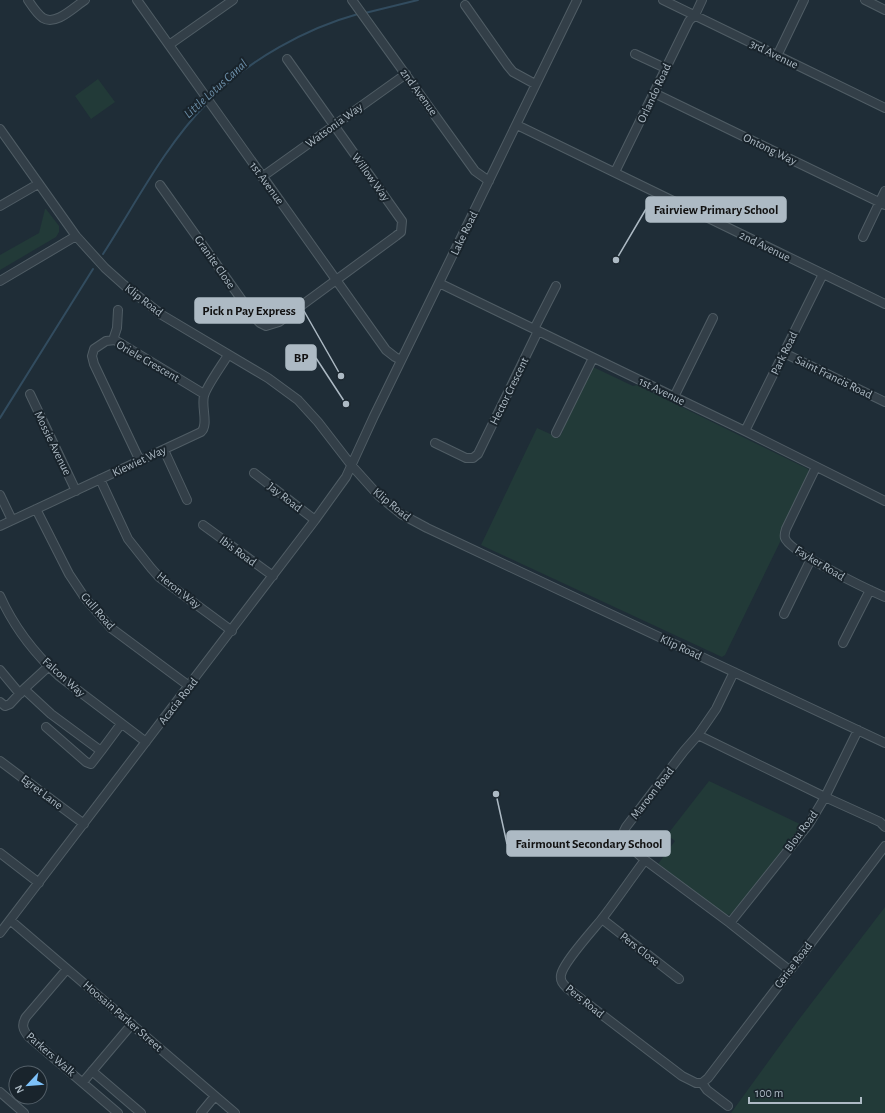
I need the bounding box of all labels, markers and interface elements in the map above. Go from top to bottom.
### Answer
street label: 3rd Avenue [748,37,800,71]
water label: Little Lotus Canal [182,57,250,121]
street label: Orlando Road [635,61,673,125]
street label: 2nd Avenue [398,66,440,118]
street label: Watsonia Way [303,100,365,150]
street label: Ontong Way [741,131,799,168]
street label: Willow Way [349,151,392,204]
street label: 1st Avenue [248,160,286,206]
callout: Fairview Primary School [646,197,786,222]
text: Fairview Primary School [654,204,778,217]
street label: Lake Road [448,209,480,257]
street label: 2nd Avenue [738,229,792,263]
street label: Granite Close [192,233,238,291]
street label: Klip Road [123,282,165,318]
callout: Pick n Pay Express [195,298,304,323]
text: Pick n Pay Express [202,305,296,318]
street label: Park Road [768,329,800,377]
street label: Oriele Crescent [115,338,182,384]
callout: BP [286,345,316,370]
text: BP [294,352,308,365]
street label: Saint Francis Road [794,353,874,401]
street label: Hector Crescent [488,355,531,427]
street label: 1st Avenue [637,375,687,407]
street label: Mossie Avenue [32,409,74,477]
street label: Kiewiet Way [110,443,168,480]
street label: Jay Road [265,480,304,515]
street label: Klip Road [371,485,413,523]
street label: Ibis Road [217,534,259,568]
street label: Fayker Road [792,543,847,583]
street label: Heron Way [154,569,203,611]
street label: Gull Road [79,590,117,632]
street label: Klip Road [658,632,704,662]
street label: Falcon Way [40,655,88,700]
street label: Acacia Road [156,675,200,727]
street label: Maroon Road [628,765,676,821]
street label: Egret Lane [19,773,65,811]
street label: Blou Road [782,808,820,854]
callout: Fairmount Secondary School [507,831,670,856]
text: Fairmount Secondary School [515,838,663,851]
street label: Pers Close [618,930,662,968]
street label: Cerise Road [772,940,814,990]
street label: Hoosain Parker Street [81,978,165,1054]
street label: Pers Road [564,982,606,1020]
street label: Parkers Walk [24,1030,78,1079]
north arrow [8,1065,48,1105]
scale bar [749,1079,861,1105]
text: N [13,1083,26,1095]
text: 100 m [755,1087,783,1099]

